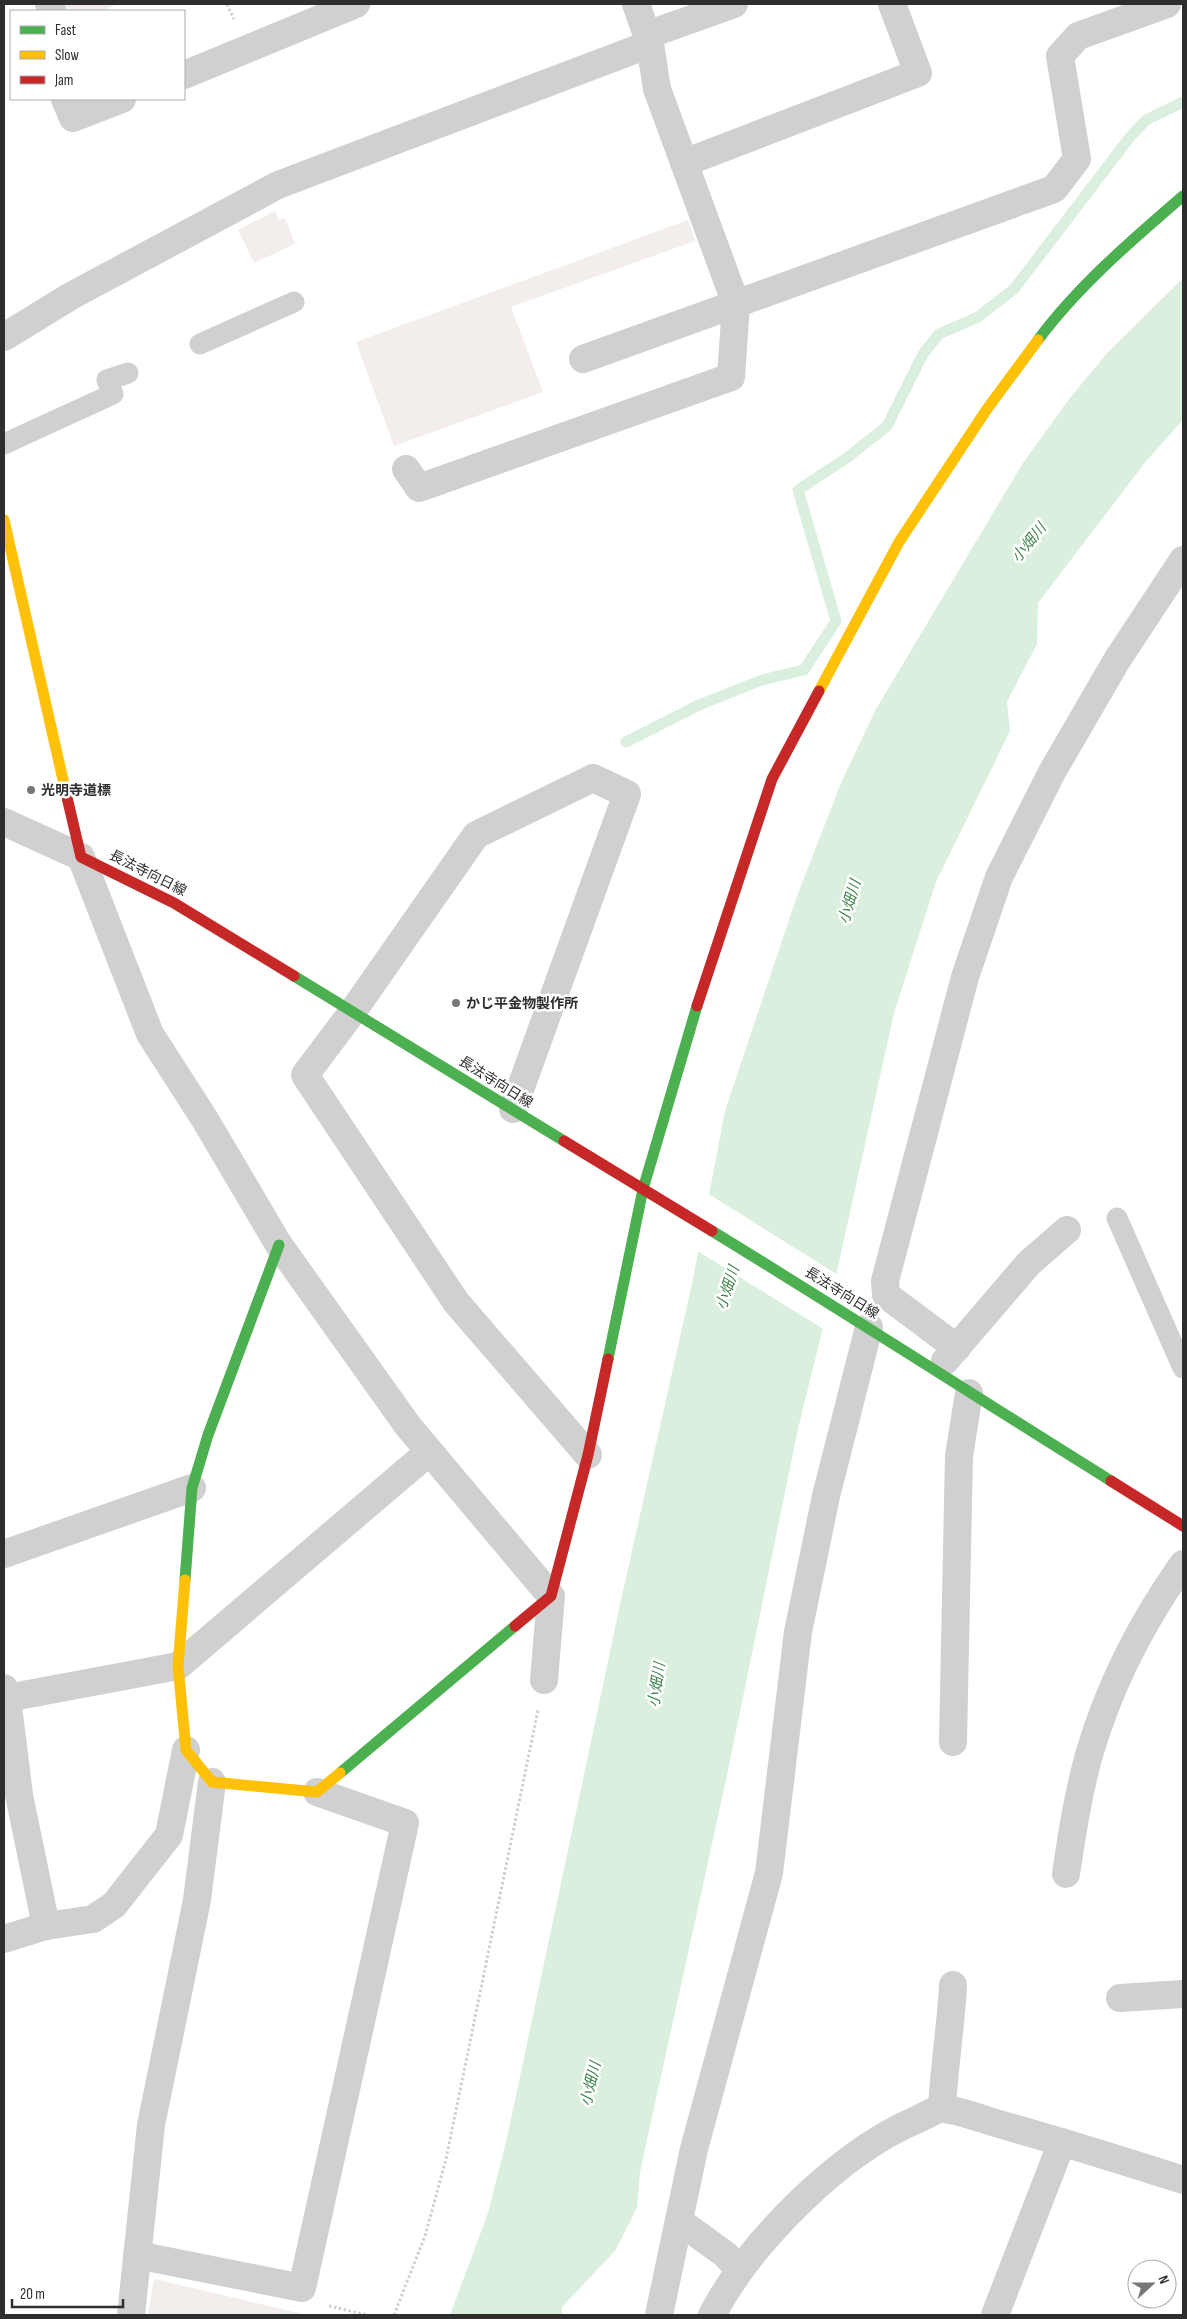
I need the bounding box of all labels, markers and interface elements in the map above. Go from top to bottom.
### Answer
legend [10,10,185,100]
text: Fast [55,21,77,40]
text: Slow [55,46,79,65]
text: Jam [54,71,73,90]
water label: 小畑川 [1007,518,1052,566]
place label: 光明寺道標 [41,782,111,799]
marker: 光明寺道標 [25,784,37,796]
street label: 長法寺向日線 [107,846,189,900]
water label: 小畑川 [835,876,866,926]
place label: かじ平金物製作所 [466,995,578,1012]
marker: かじ平金物製作所 [450,997,462,1009]
street label: 長法寺向日線 [456,1053,536,1111]
water label: 小畑川 [712,1262,745,1312]
street label: 長法寺向日線 [802,1264,882,1322]
water label: 小畑川 [644,1659,670,1709]
water label: 小畑川 [577,2058,606,2108]
north arrow [1127,2259,1177,2309]
text: N [1154,2273,1173,2286]
scale bar [12,2276,124,2308]
text: 20 m [20,2285,45,2304]

